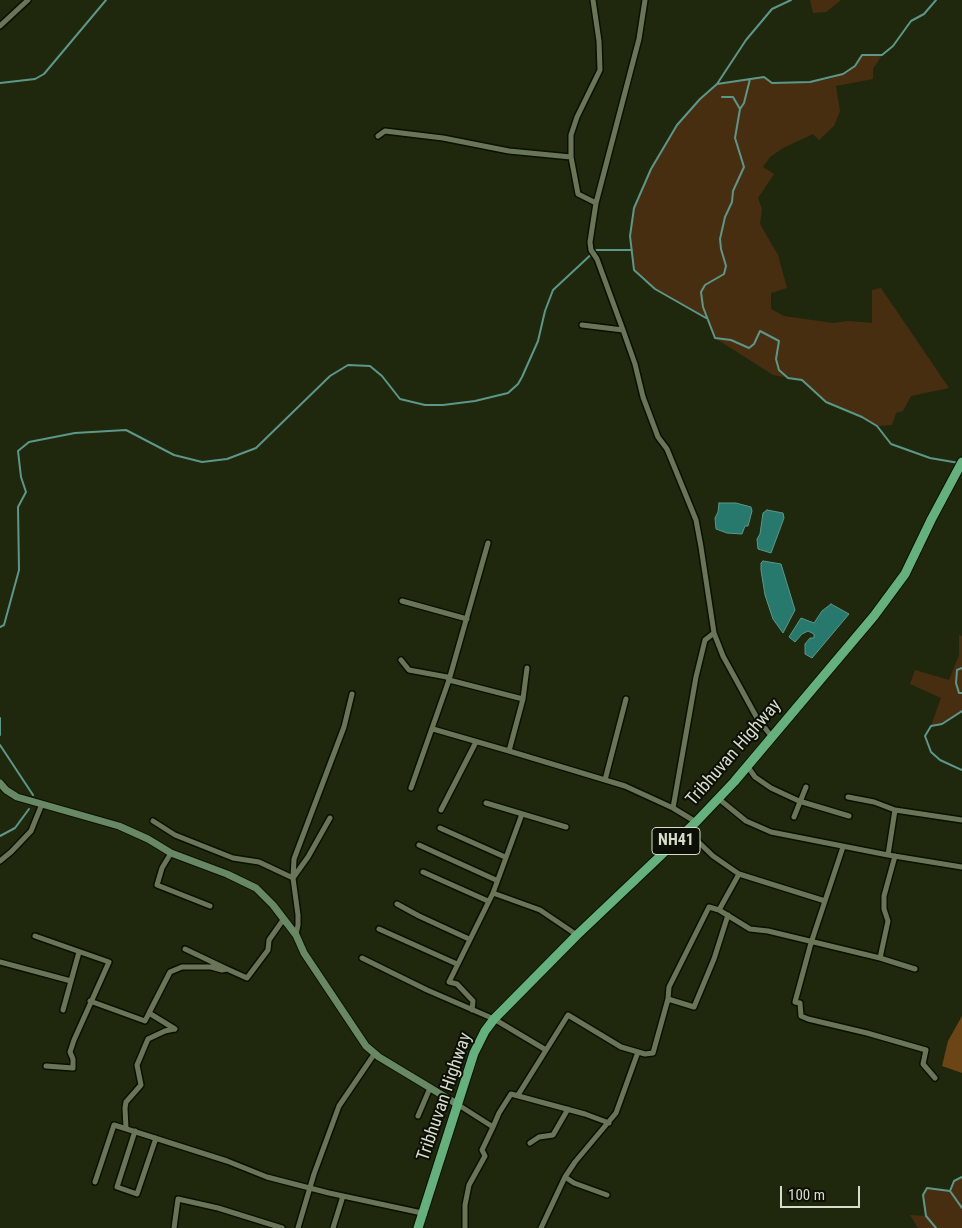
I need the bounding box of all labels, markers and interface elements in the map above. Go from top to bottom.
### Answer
street label: Tribhuvan Highway [682,695,786,811]
road number: NH41 [652,828,700,854]
street label: Tribhuvan Highway [413,1030,477,1164]
scale bar [782,1176,862,1208]
text: 100 m [788,1186,825,1204]

